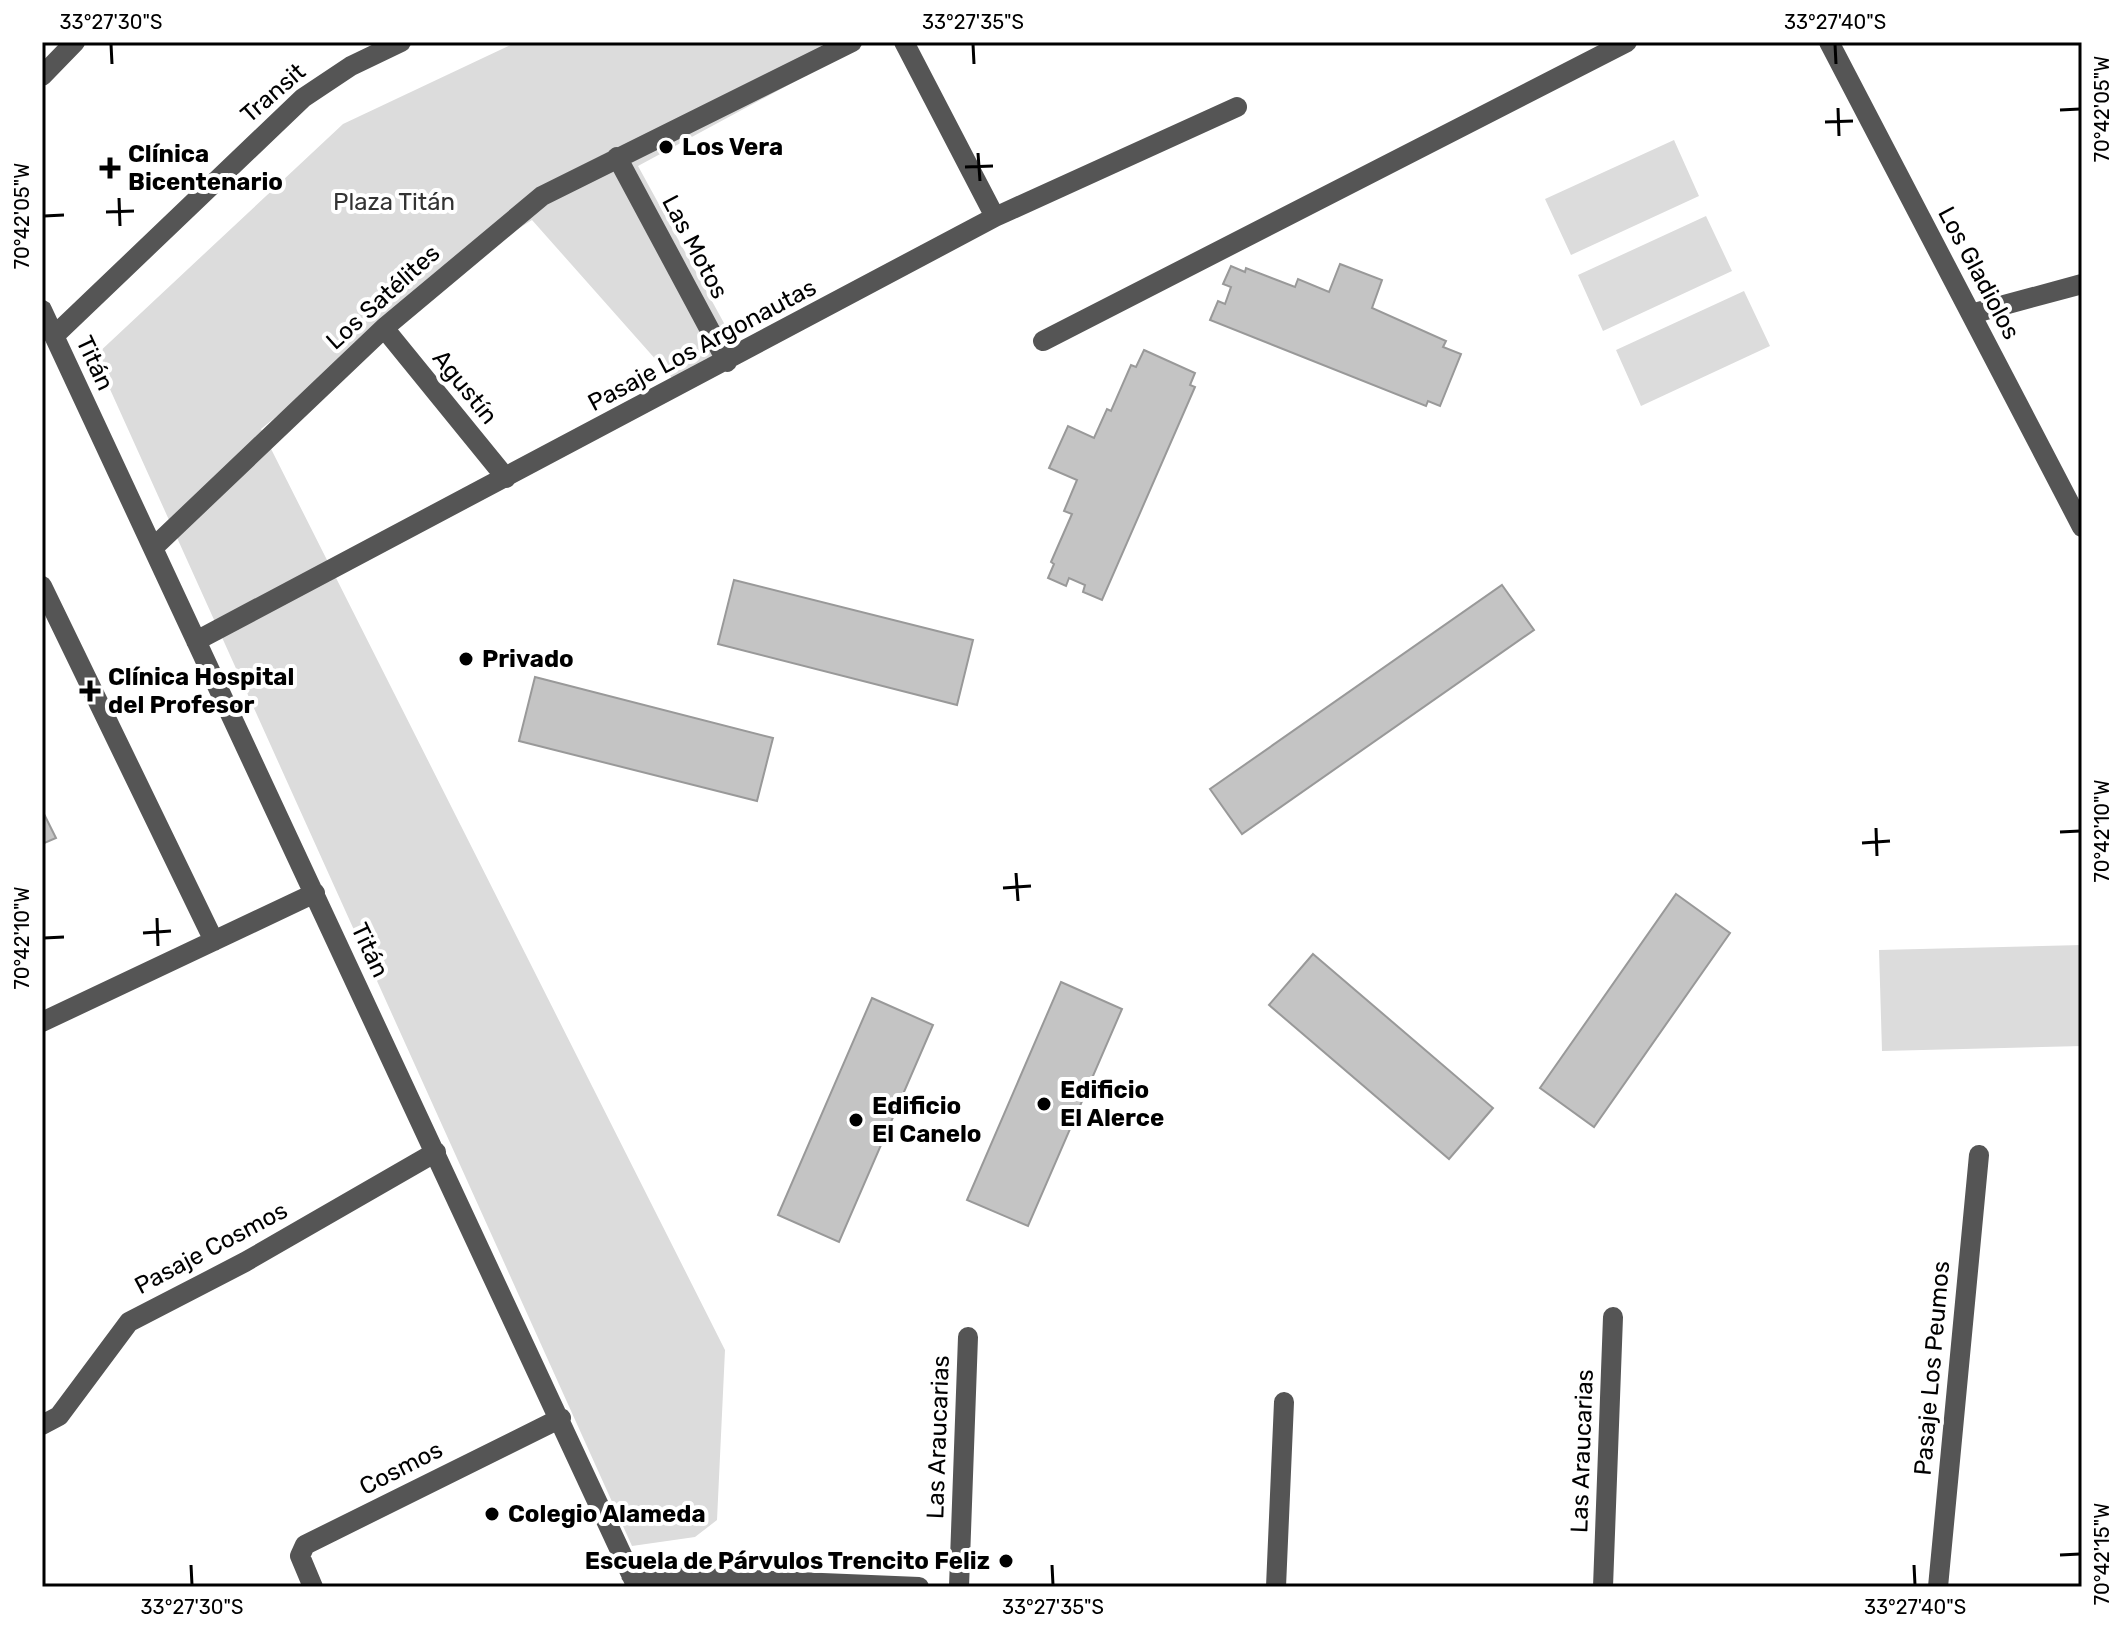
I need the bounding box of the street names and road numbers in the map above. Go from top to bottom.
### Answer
street label: Transit [235,57,311,129]
street label: Las Motos [656,191,734,303]
street label: Los Gladiolos [1932,202,2026,344]
street label: Los Satélites [321,239,445,355]
street label: Pasaje Los Argonautas [583,273,821,417]
street label: Titán [70,331,120,395]
street label: Agustín [427,345,503,429]
street label: Titán [345,918,395,982]
street label: Pasaje Cosmos [130,1196,292,1300]
street label: Pasaje Los Peumos [1909,1260,1955,1476]
street label: Las Araucarias [921,1355,955,1519]
street label: Las Araucarias [1565,1369,1599,1533]
street label: Cosmos [355,1435,447,1501]

